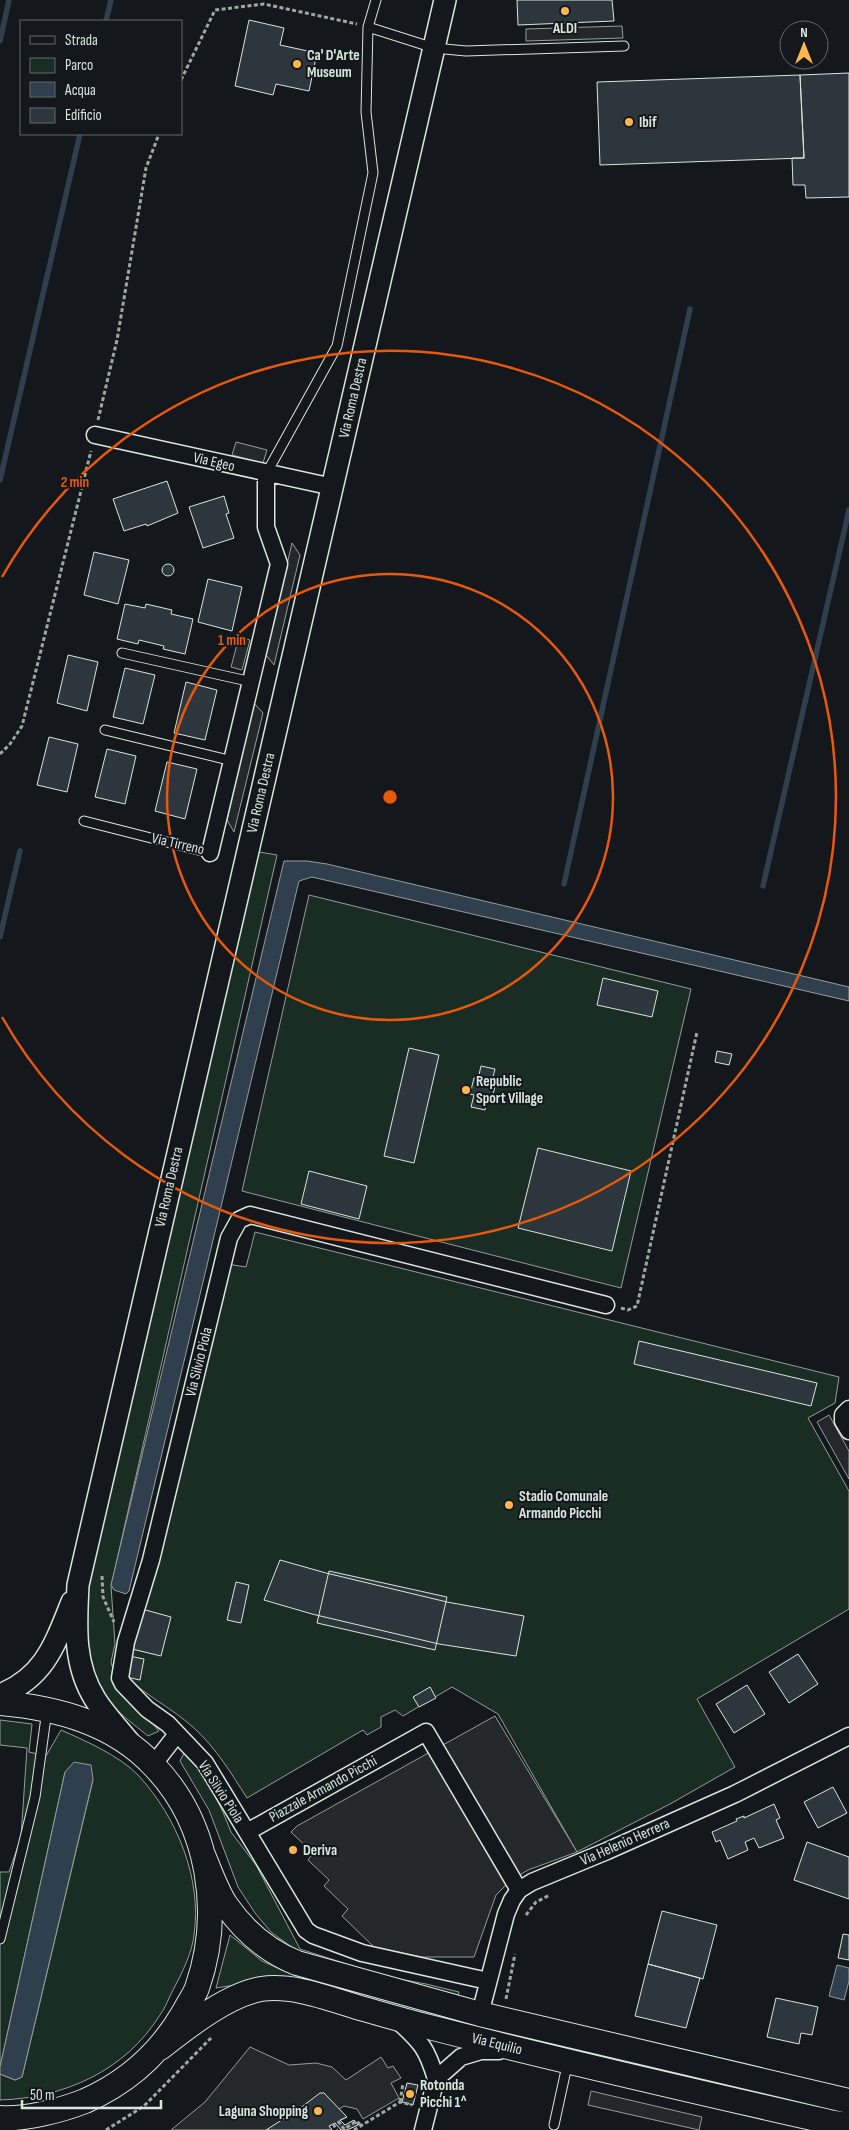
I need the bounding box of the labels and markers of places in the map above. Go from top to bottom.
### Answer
marker: ALDI [559,5,571,17]
place label: ALDI [552,19,577,38]
place label: Ca' D'Arte Museum [307,46,360,82]
marker: Ca' D'Arte Museum [291,58,303,70]
place label: Ibif [639,113,657,132]
marker: Ibif [623,116,635,128]
centre of rings [381,788,399,806]
place label: Republic Sport Village [476,1072,543,1108]
marker: Republic Sport Village [460,1084,472,1096]
place label: Stadio Comunale Armando Picchi [518,1487,608,1523]
marker: Stadio Comunale Armando Picchi [503,1499,515,1511]
place label: Deriva [303,1841,337,1860]
marker: Deriva [287,1844,299,1856]
place label: Rotonda Picchi 1^ [420,2076,467,2112]
marker: Rotonda Picchi 1^ [404,2088,416,2100]
place label: Laguna Shopping [219,2102,309,2121]
marker: Laguna Shopping [312,2105,324,2117]

